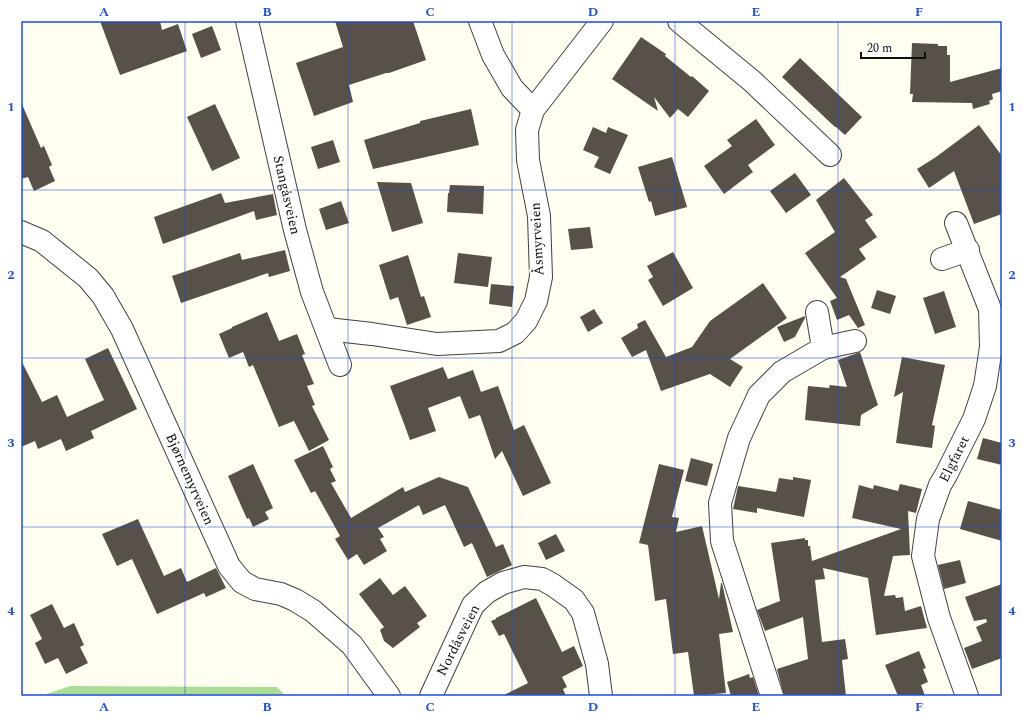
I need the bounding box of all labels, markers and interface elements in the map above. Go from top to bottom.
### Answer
text: A [99,2,109,22]
text: B [262,2,272,22]
text: C [425,2,435,22]
text: D [588,2,598,22]
text: E [752,2,761,22]
text: F [915,2,923,22]
scale bar [861,34,925,60]
text: 20 m [867,39,892,58]
text: 1 [7,97,15,117]
text: 1 [1008,97,1016,117]
street label: Stangåsveien [268,153,306,237]
street label: Åsmyrveien [525,202,549,276]
text: 2 [7,265,15,285]
text: 2 [1008,265,1016,285]
street label: Bjørnemyrveien [160,430,220,528]
street label: Elgfaret [933,432,975,486]
text: 3 [7,433,15,453]
text: 3 [1008,433,1016,453]
text: 4 [7,601,15,621]
street label: Nordåsveien [431,601,485,679]
text: 4 [1008,601,1016,621]
text: A [99,697,109,717]
text: B [262,697,272,717]
text: C [425,697,435,717]
text: D [588,697,598,717]
text: E [752,697,761,717]
text: F [915,697,923,717]

